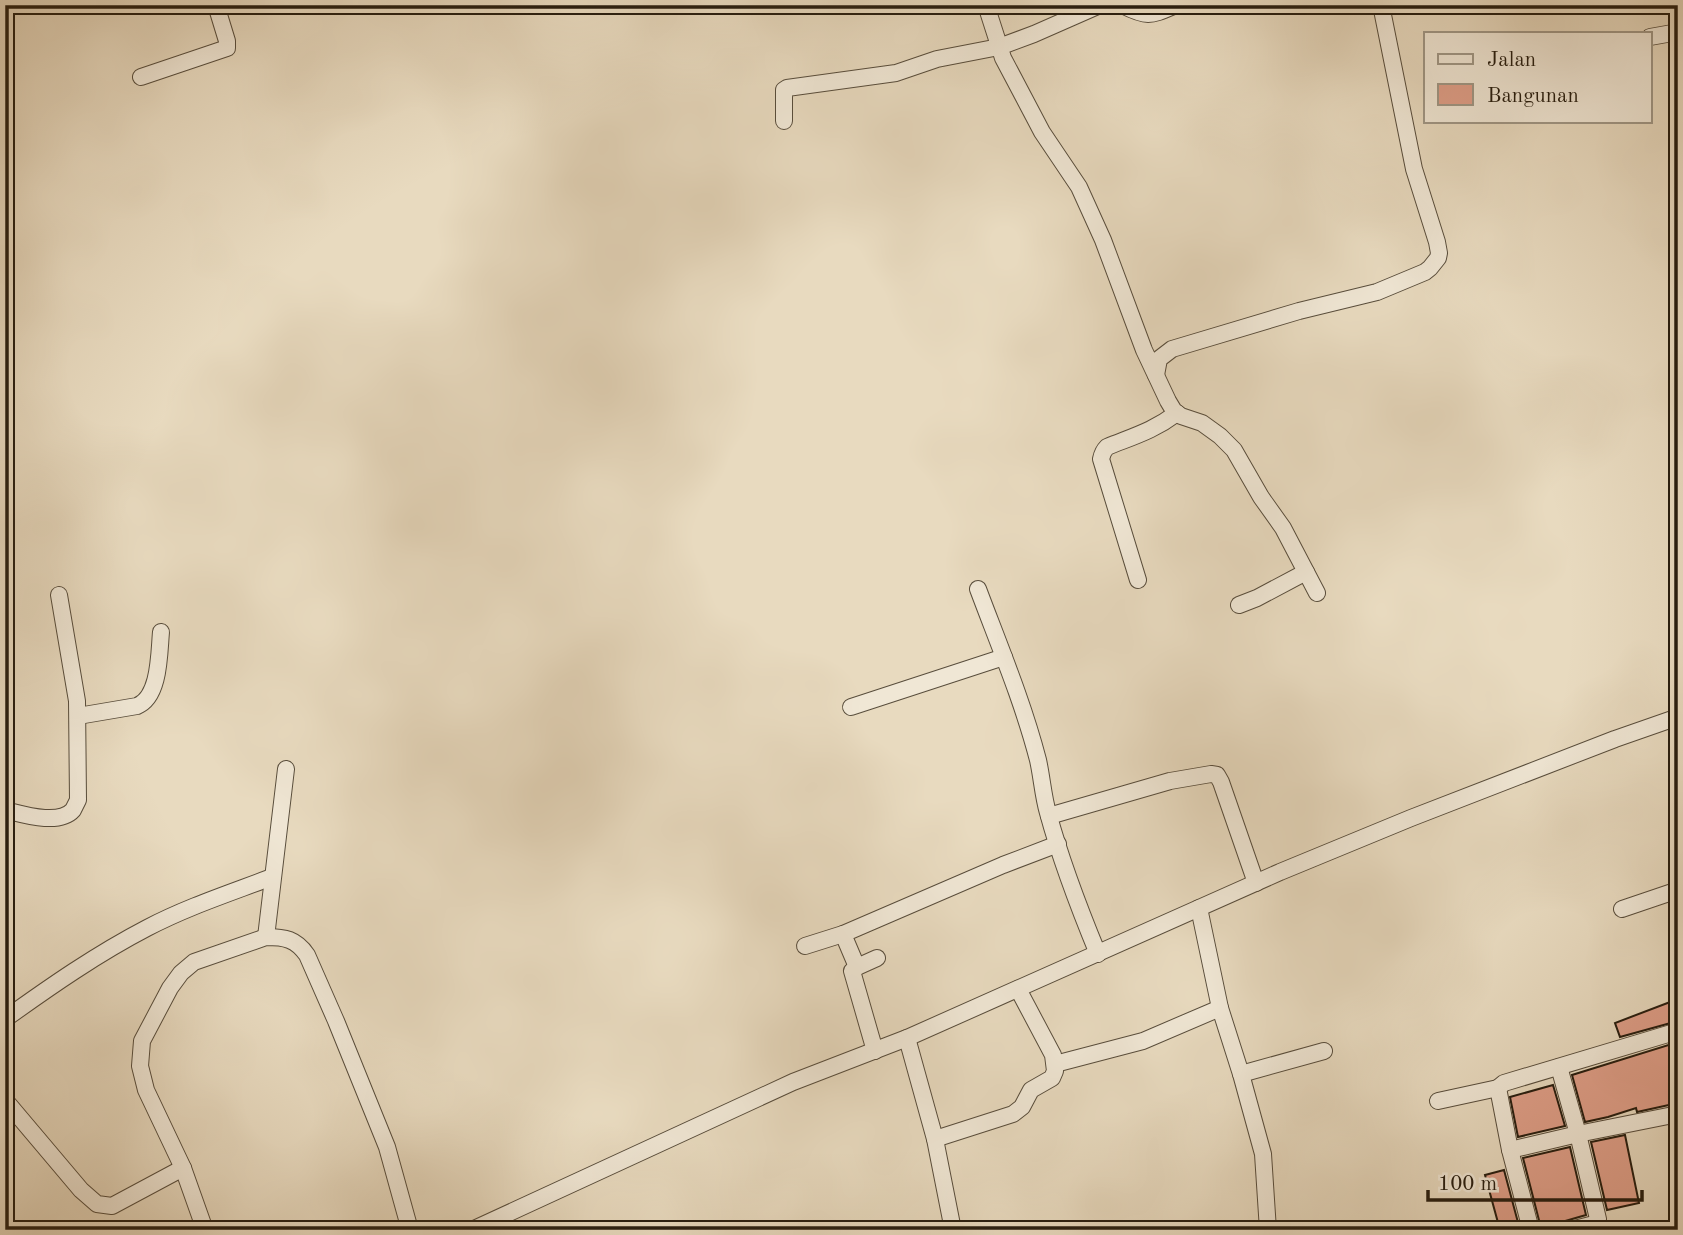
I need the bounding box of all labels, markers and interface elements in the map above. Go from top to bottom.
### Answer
legend [1424,32,1652,122]
text: Jalan [1487,50,1536,71]
text: Bangunan [1487,86,1579,107]
scale bar [1428,1158,1641,1202]
text: 100 m [1438,1174,1497,1195]

